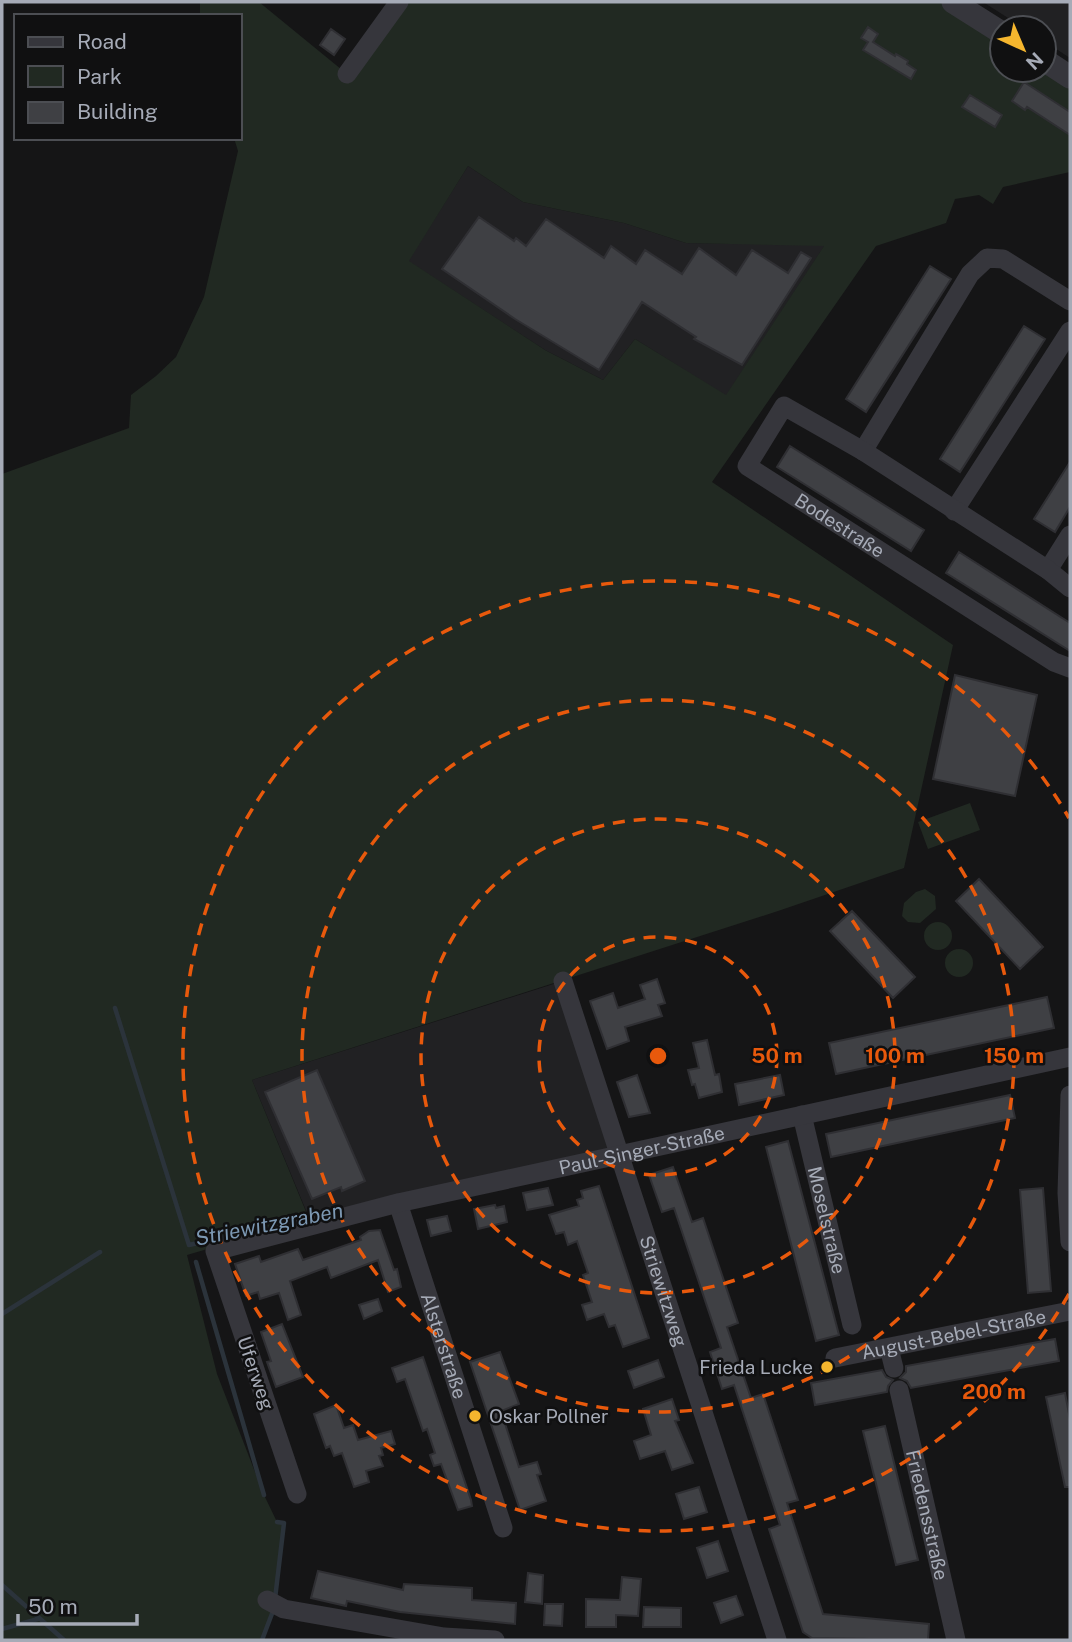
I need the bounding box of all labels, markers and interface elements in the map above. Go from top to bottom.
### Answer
legend [14,14,242,140]
north arrow [988,14,1058,84]
text: Road [77,29,127,54]
text: N [1022,48,1048,74]
text: Park [77,64,122,89]
text: Building [77,99,158,124]
street label: Bodestraße [791,489,889,562]
text: 50 m [751,1043,803,1068]
text: 100 m [865,1043,925,1068]
text: 150 m [984,1043,1044,1068]
centre of rings [646,1044,670,1068]
street label: Paul-Singer-Straße [557,1121,727,1179]
street label: Moselstraße [804,1164,850,1276]
water label: Striewitzgraben [193,1197,345,1251]
street label: Striewitzweg [635,1233,692,1350]
street label: Alsterstraße [417,1290,472,1401]
street label: August-Bebel-Straße [859,1305,1048,1363]
street label: Uferweg [233,1333,279,1413]
place label: Frieda Lucke [699,1356,813,1378]
marker: Frieda Lucke [819,1359,835,1375]
text: 200 m [962,1379,1026,1404]
place label: Oskar Pollner [489,1405,608,1427]
marker: Oskar Pollner [467,1408,483,1424]
street label: Friedensstraße [902,1447,953,1582]
scale bar [18,1582,136,1626]
text: 50 m [28,1594,78,1619]

